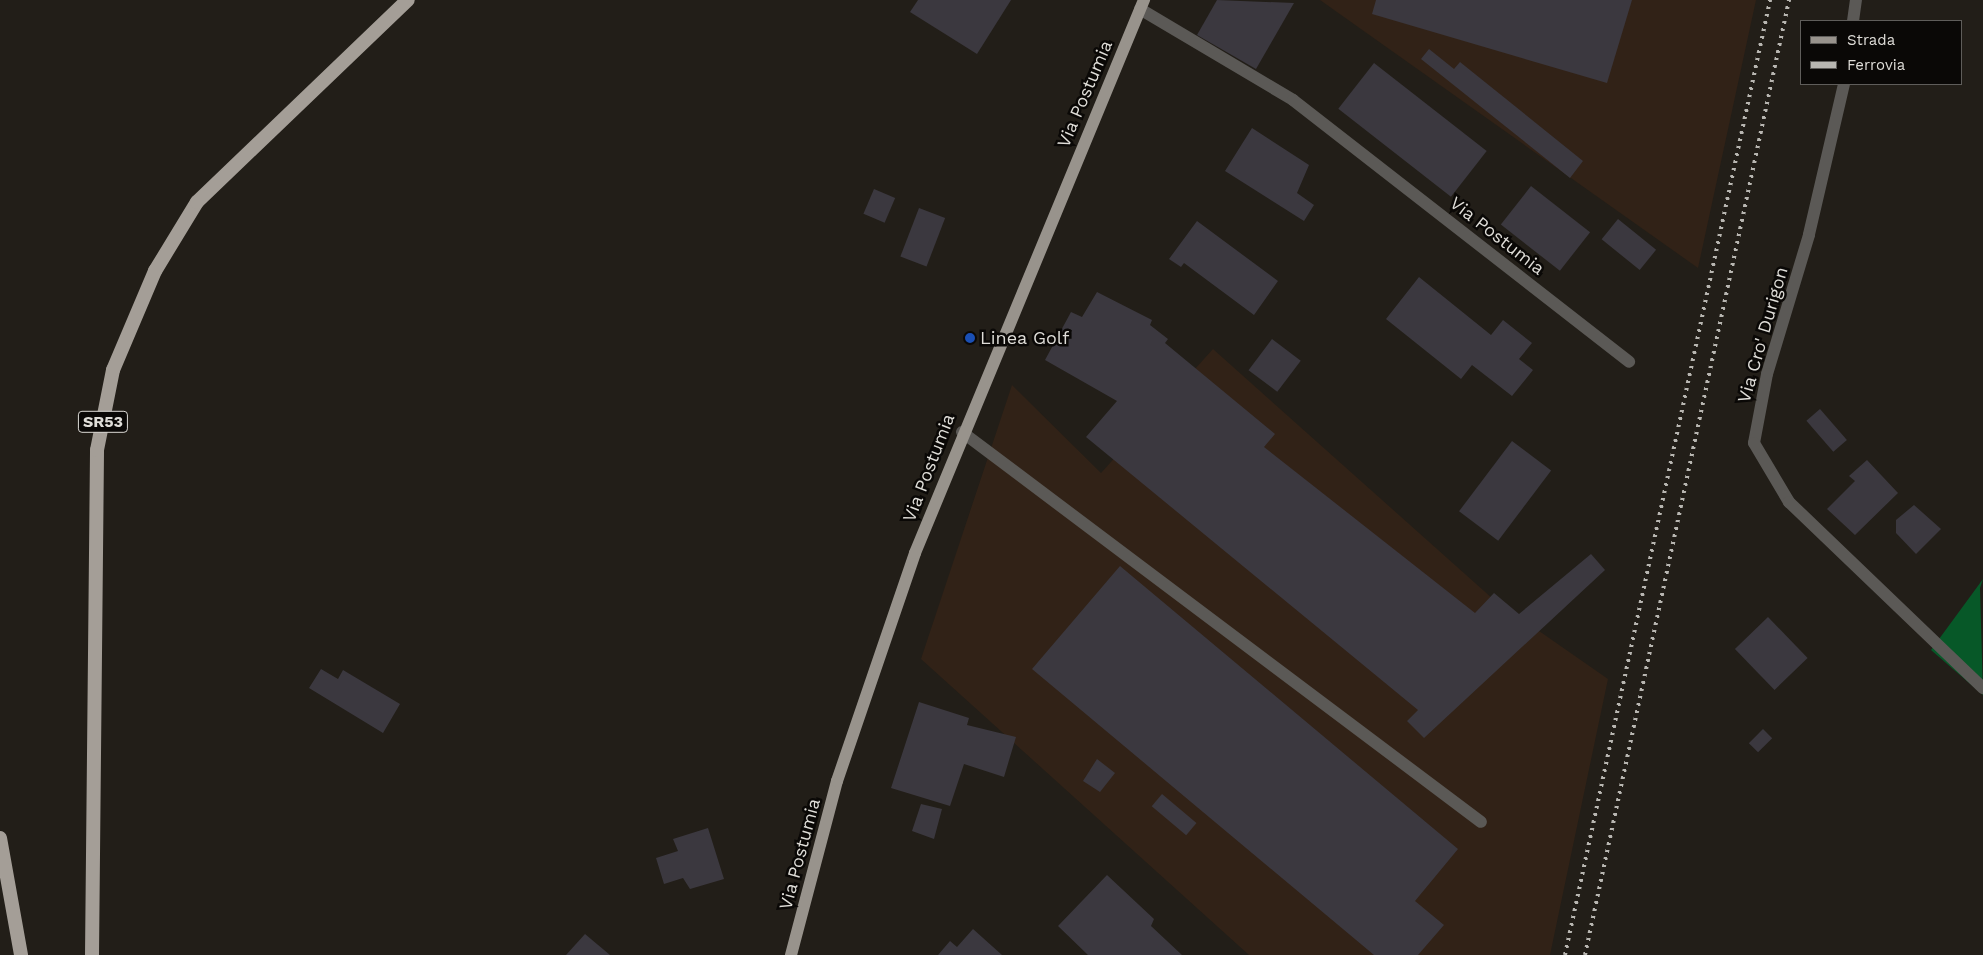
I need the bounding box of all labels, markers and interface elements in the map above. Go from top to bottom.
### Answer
legend [1800,20,1963,85]
text: Strada [1847,31,1895,49]
street label: Via Postumia [1053,37,1117,151]
text: Ferrovia [1847,56,1905,74]
street label: Via Postumia [1445,192,1549,280]
street label: Via Cro' Durigon [1733,264,1793,406]
place label: Linea Golf [980,327,1070,349]
marker: Linea Golf [964,332,976,344]
road number: SR53 [77,408,129,436]
street label: Via Postumia [898,411,960,525]
street label: Via Postumia [775,796,825,912]

